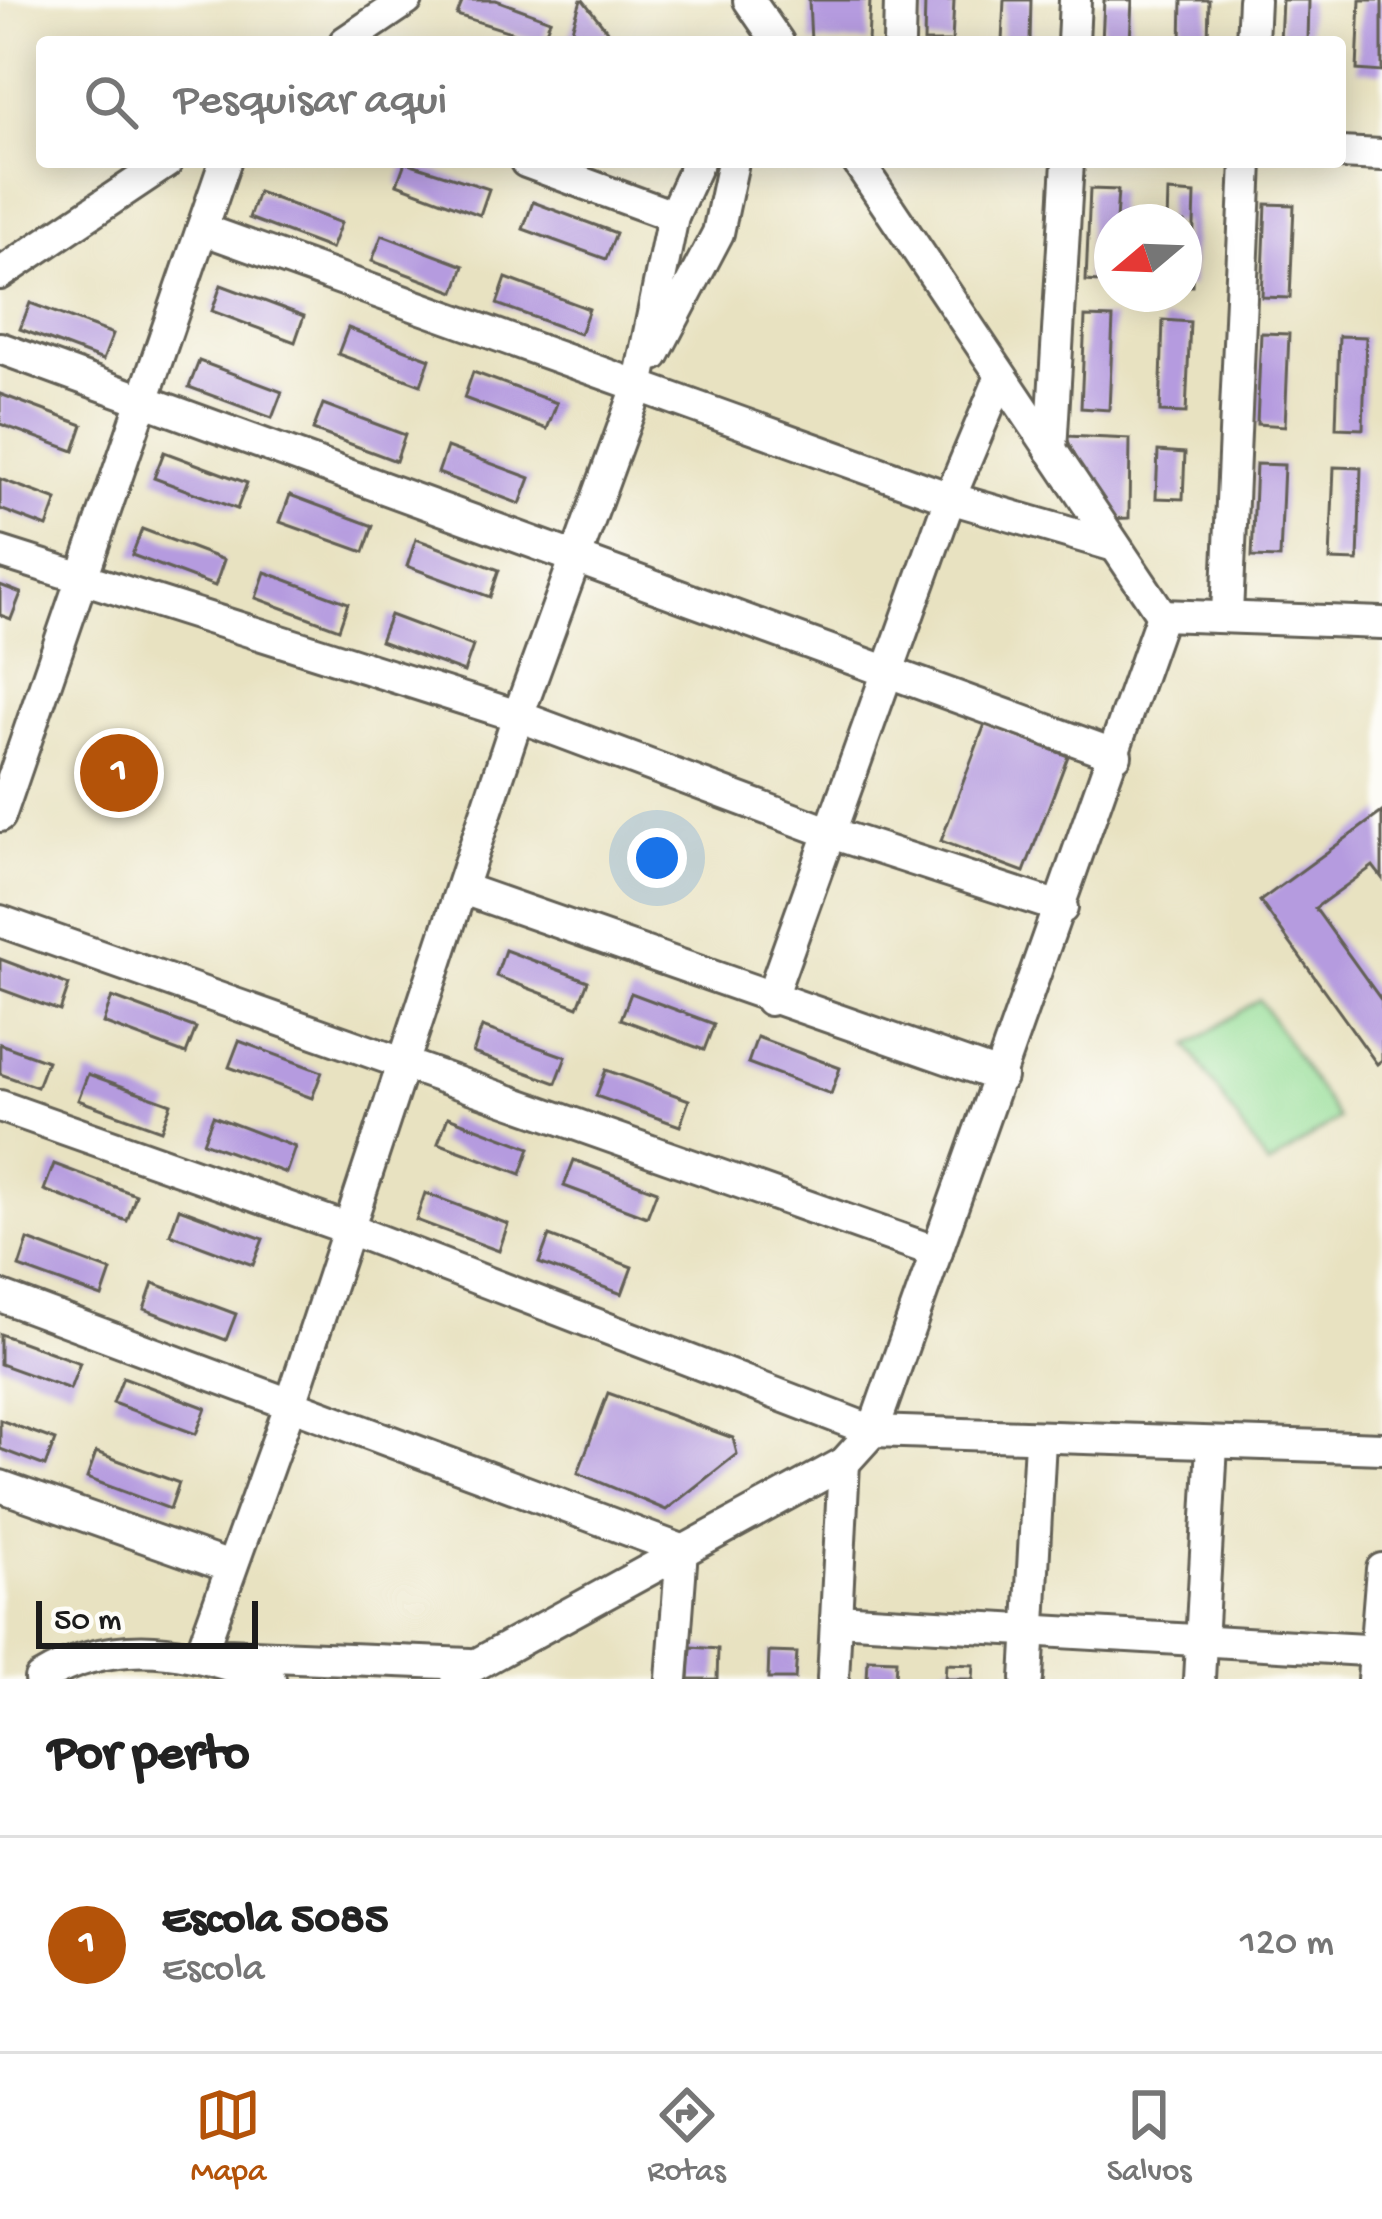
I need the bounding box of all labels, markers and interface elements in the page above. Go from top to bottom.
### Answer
search box [36,36,1346,168]
icon: search [78,69,144,135]
text: Pesquisar aqui [174,76,447,129]
north arrow [1094,204,1202,312]
pin: 1 [80,728,158,818]
your location [627,828,687,888]
scale bar [36,1595,258,1648]
text: 50 m [54,1603,121,1641]
text: Por perto [48,1727,250,1787]
text: Escola 5085 [162,1895,388,1948]
text: 1 [79,1922,95,1968]
text: 120 m [1240,1922,1334,1968]
text: Escola [162,1948,264,1994]
tab: Mapa [191,2082,266,2192]
tab: Rotas [647,2082,726,2192]
tab: Salvos [1107,2082,1191,2192]

